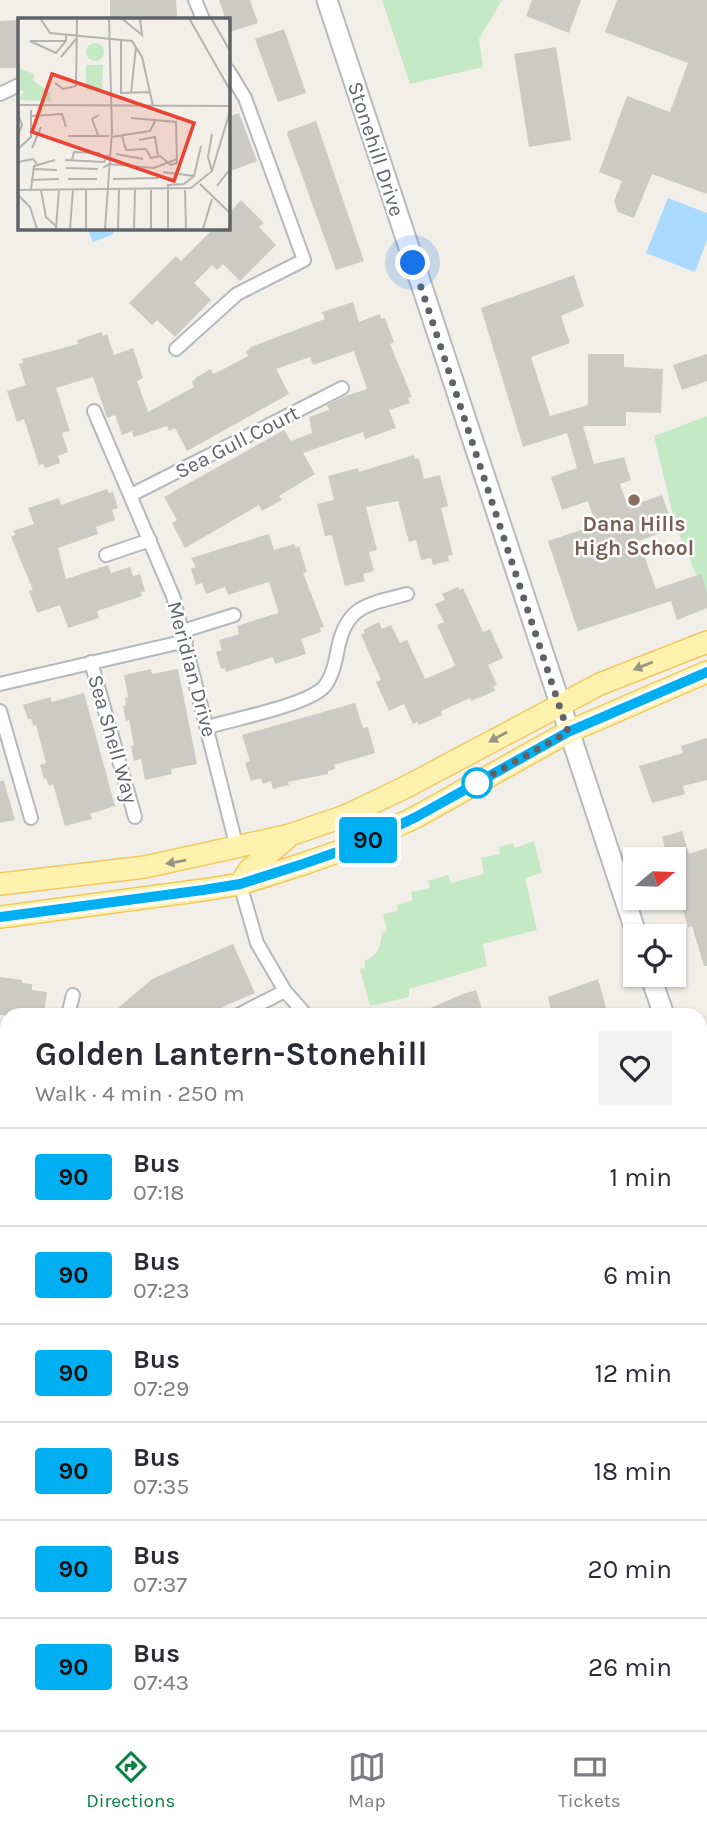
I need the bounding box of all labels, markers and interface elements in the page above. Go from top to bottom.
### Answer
inset map [18,18,229,229]
street label: Stonehill Drive [343,79,409,219]
your location [395,245,430,280]
street label: Sea Gull Court [171,400,303,483]
marker: Dana Hills High School [626,492,642,508]
place label: Dana Hills High School [574,512,694,560]
street label: Meridian Drive [162,599,222,739]
one-way arrow [633,661,654,672]
street label: Sea Shell Way [83,672,143,806]
one-way arrow [488,730,508,742]
unlabelled marker [462,768,492,798]
line badge: 90 [336,817,400,863]
text: 90 [353,826,383,854]
north arrow [623,847,686,910]
map controls [623,847,686,987]
one-way arrow [165,856,187,867]
button: locate [623,924,686,987]
button: heart [598,1031,672,1105]
text: Golden Lantern-Stonehill [35,1035,428,1073]
text: Walk · 4 min · 250 m [35,1080,244,1107]
text: Bus [133,1148,180,1179]
text: 1 min [609,1162,672,1193]
text: 90 [59,1163,88,1191]
text: 07:18 [133,1179,185,1206]
text: Bus [133,1246,180,1277]
text: 6 min [603,1260,672,1291]
text: 90 [59,1261,88,1289]
text: 07:23 [133,1277,190,1304]
text: Bus [133,1344,180,1375]
text: 12 min [594,1358,672,1389]
text: 90 [59,1359,88,1387]
text: 07:29 [133,1375,189,1402]
text: Bus [133,1442,180,1473]
text: 18 min [593,1456,672,1487]
text: 90 [59,1457,88,1485]
text: 07:35 [133,1473,189,1500]
text: Bus [133,1540,180,1571]
text: 20 min [588,1554,672,1585]
text: 90 [59,1555,88,1583]
text: 07:37 [133,1571,187,1598]
text: Bus [133,1638,180,1669]
text: 26 min [588,1652,672,1683]
text: 90 [59,1653,88,1681]
text: 07:43 [133,1669,189,1696]
tab: Directions [86,1748,175,1812]
tab: Map [348,1748,386,1812]
tab: Tickets [558,1748,621,1812]

